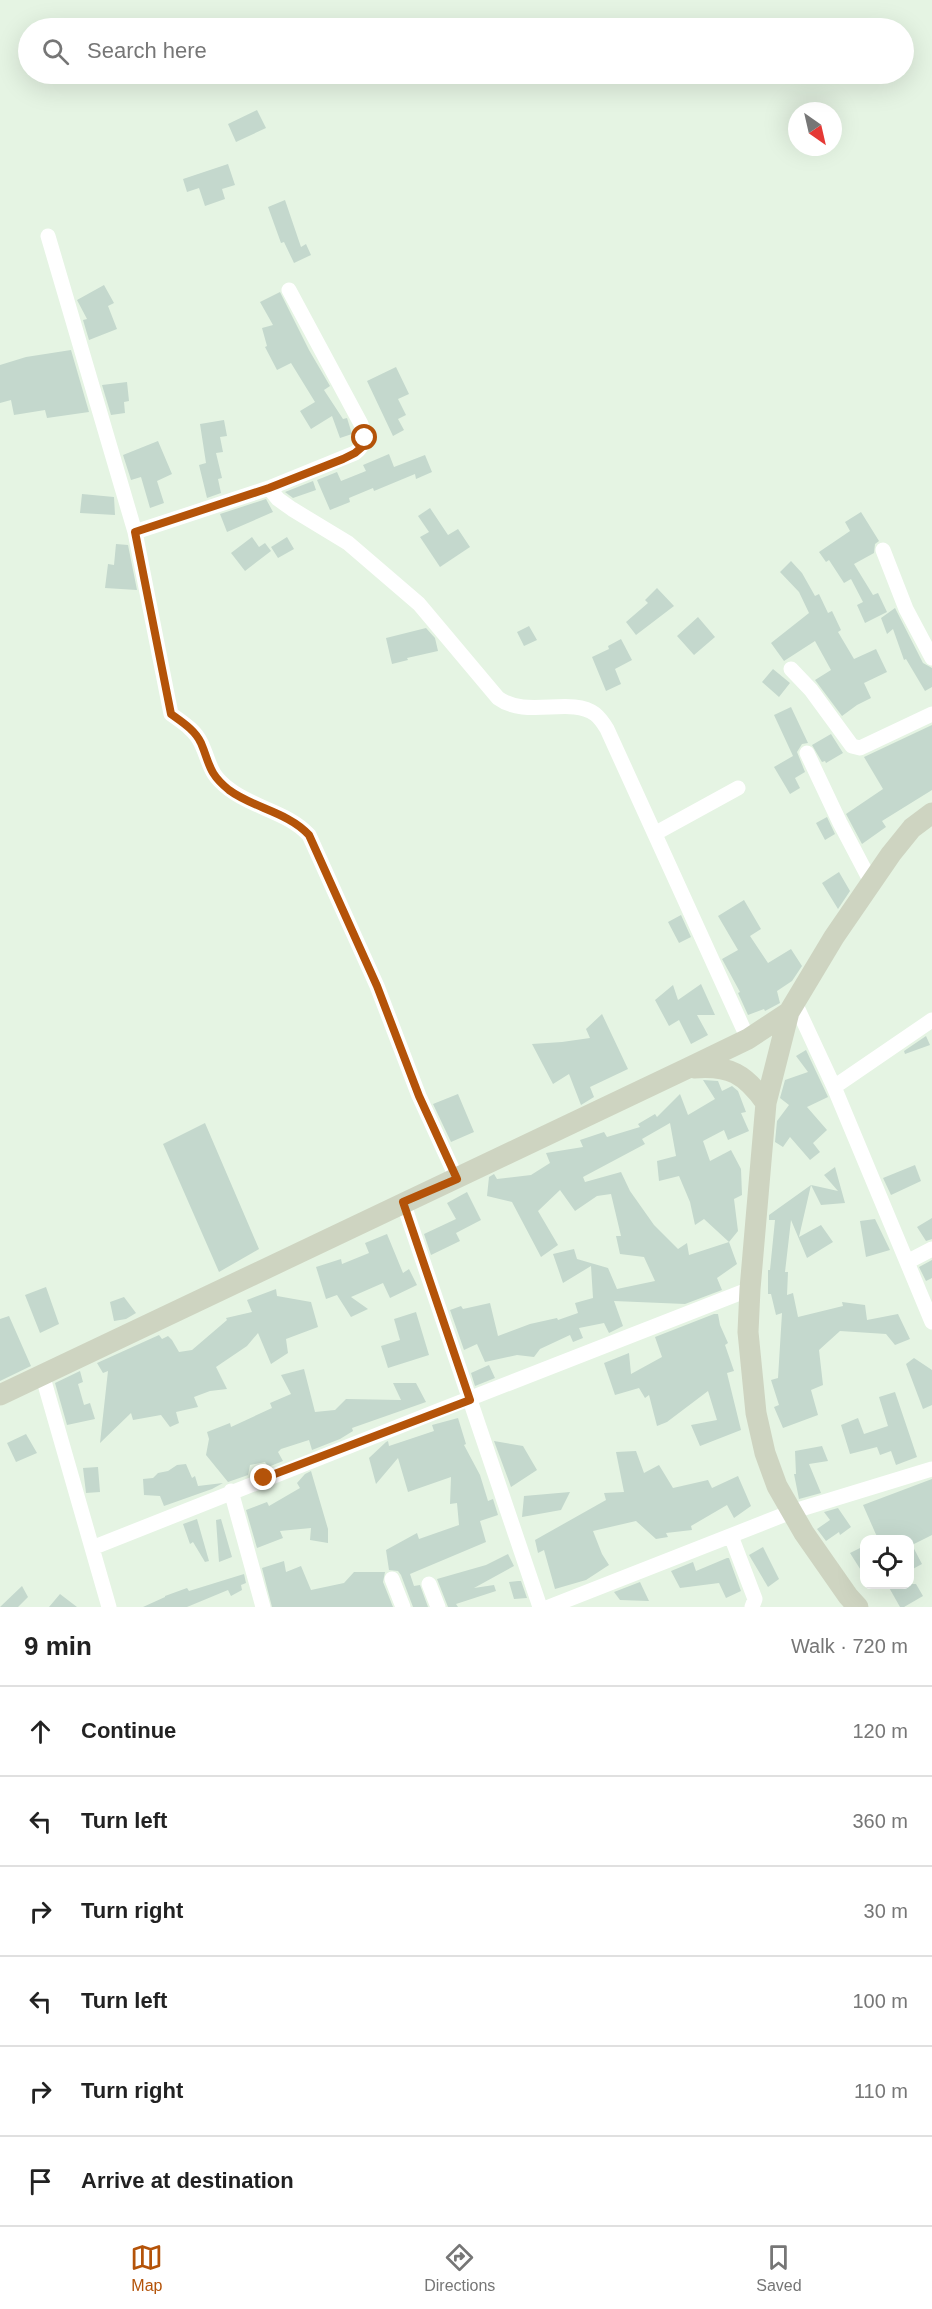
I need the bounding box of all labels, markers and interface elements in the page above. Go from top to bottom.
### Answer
search box [18,18,914,84]
icon: search [39,35,72,68]
text: Search here [87,38,207,63]
north arrow [788,102,842,156]
route start [351,424,377,450]
route end [250,1464,276,1490]
map controls [860,1535,914,1589]
button: locate [860,1535,914,1589]
text: 9 min [24,1631,92,1661]
text: Walk · 720 m [791,1635,908,1657]
icon: ahead [24,1715,57,1748]
text: Continue [81,1718,176,1743]
text: 120 m [852,1720,908,1742]
icon: left [24,1805,57,1838]
text: Turn left [81,1808,167,1833]
text: 360 m [852,1810,908,1832]
icon: right [24,1895,57,1928]
text: Turn right [81,1898,183,1923]
text: 30 m [864,1900,908,1922]
icon: left [24,1985,57,2018]
text: Turn left [81,1988,167,2013]
text: 100 m [852,1990,908,2012]
icon: right [24,2075,57,2108]
text: Turn right [81,2078,183,2103]
text: 110 m [854,2080,908,2102]
icon: arrive [24,2165,57,2198]
text: Arrive at destination [81,2168,294,2193]
tab: Map [130,2241,163,2295]
tab: Directions [424,2241,495,2295]
tab: Saved [756,2241,802,2295]

